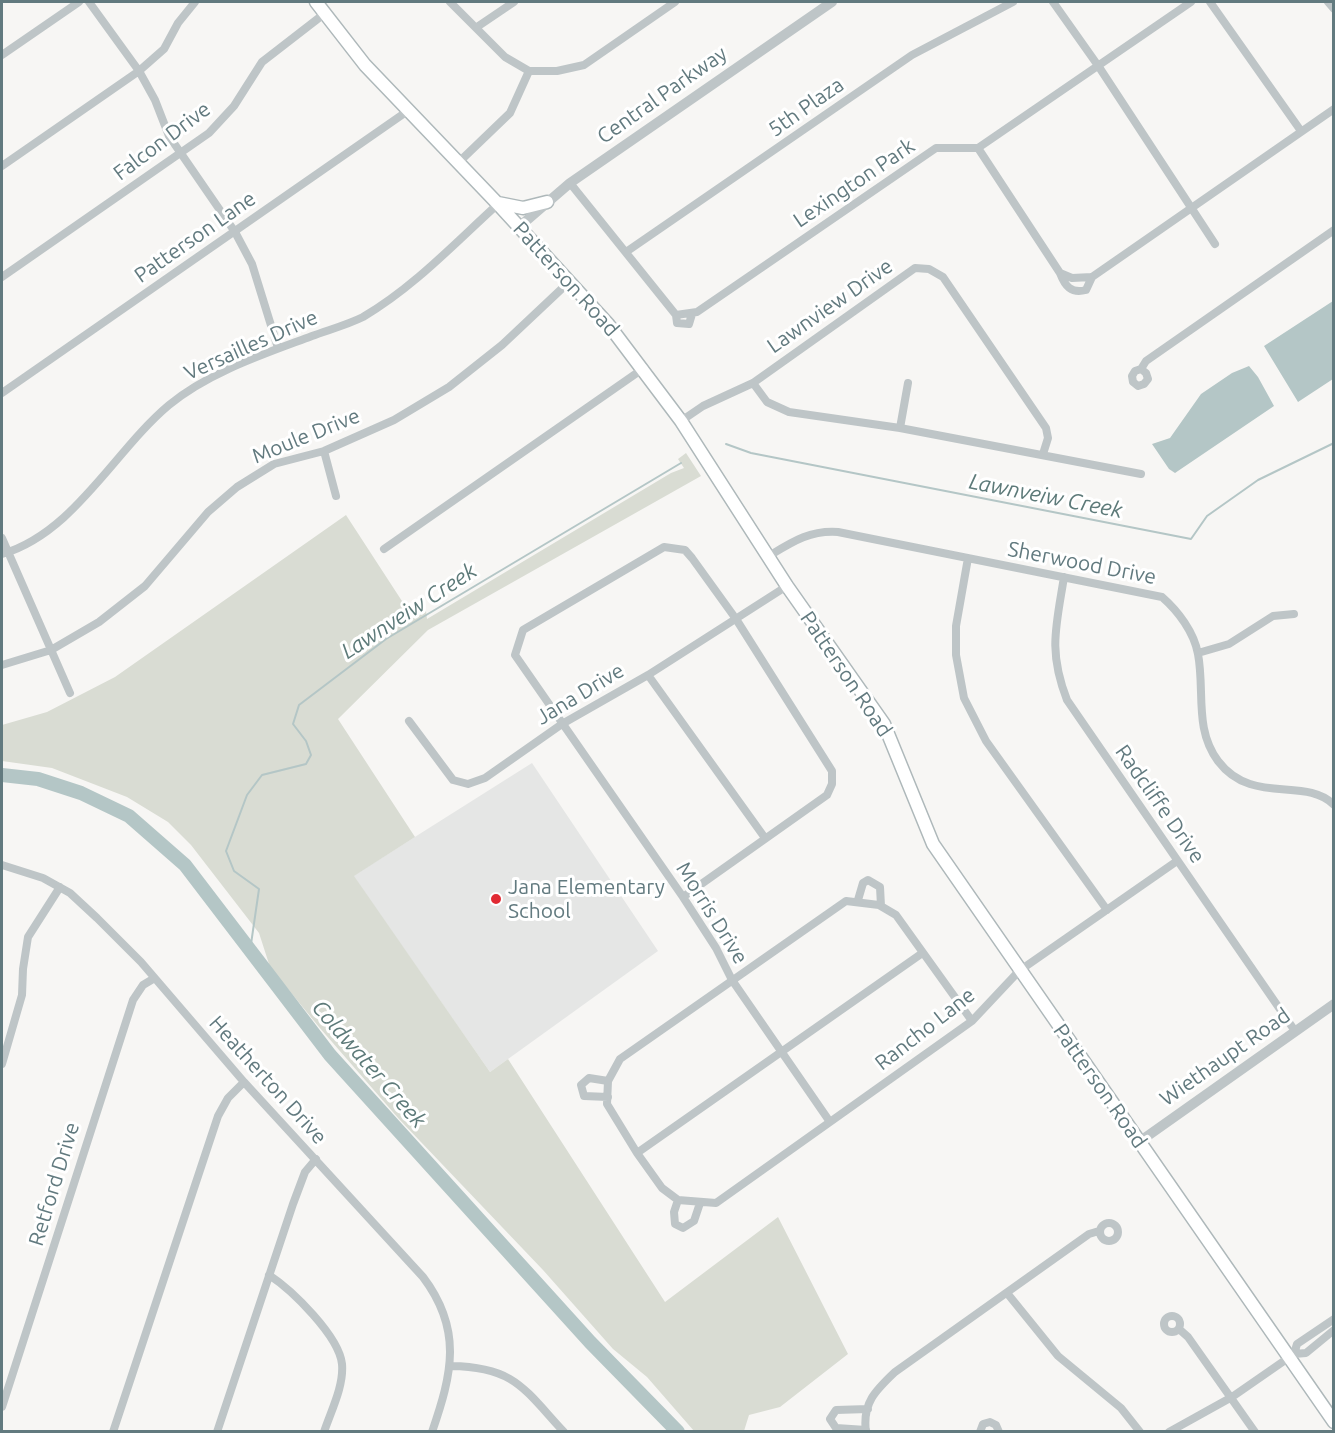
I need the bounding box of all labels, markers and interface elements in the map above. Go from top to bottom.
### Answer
street label: Central Parkway [592,41,732,149]
street label: 5th Plaza [763,72,849,142]
street label: Falcon Drive [109,96,215,186]
street label: Lexington Park [788,133,920,233]
street label: Patterson Lane [129,186,261,288]
street label: Patterson Road [508,216,624,342]
street label: Lawnview Drive [762,253,898,359]
street label: Versailles Drive [180,304,322,386]
street label: Moule Drive [248,403,364,469]
water label: Lawnveiw Creek [967,468,1125,524]
street label: Sherwood Drive [1006,536,1158,590]
water label: Lawnveiw Creek [336,557,482,665]
street label: Patterson Road [795,607,897,741]
street label: Jana Drive [531,658,629,730]
street label: Radcliffe Drive [1110,740,1210,868]
street label: Morris Drive [671,858,753,968]
place label: Jana Elementary School [508,874,665,924]
marker: Jana Elementary School [489,892,503,906]
street label: Rancho Lane [870,982,980,1076]
water label: Coldwater Creek [306,995,432,1133]
street label: Wiethaupt Road [1155,1003,1295,1111]
street label: Heatherton Drive [204,1011,332,1149]
street label: Patterson Road [1048,1019,1152,1153]
street label: Retford Drive [23,1119,85,1249]

